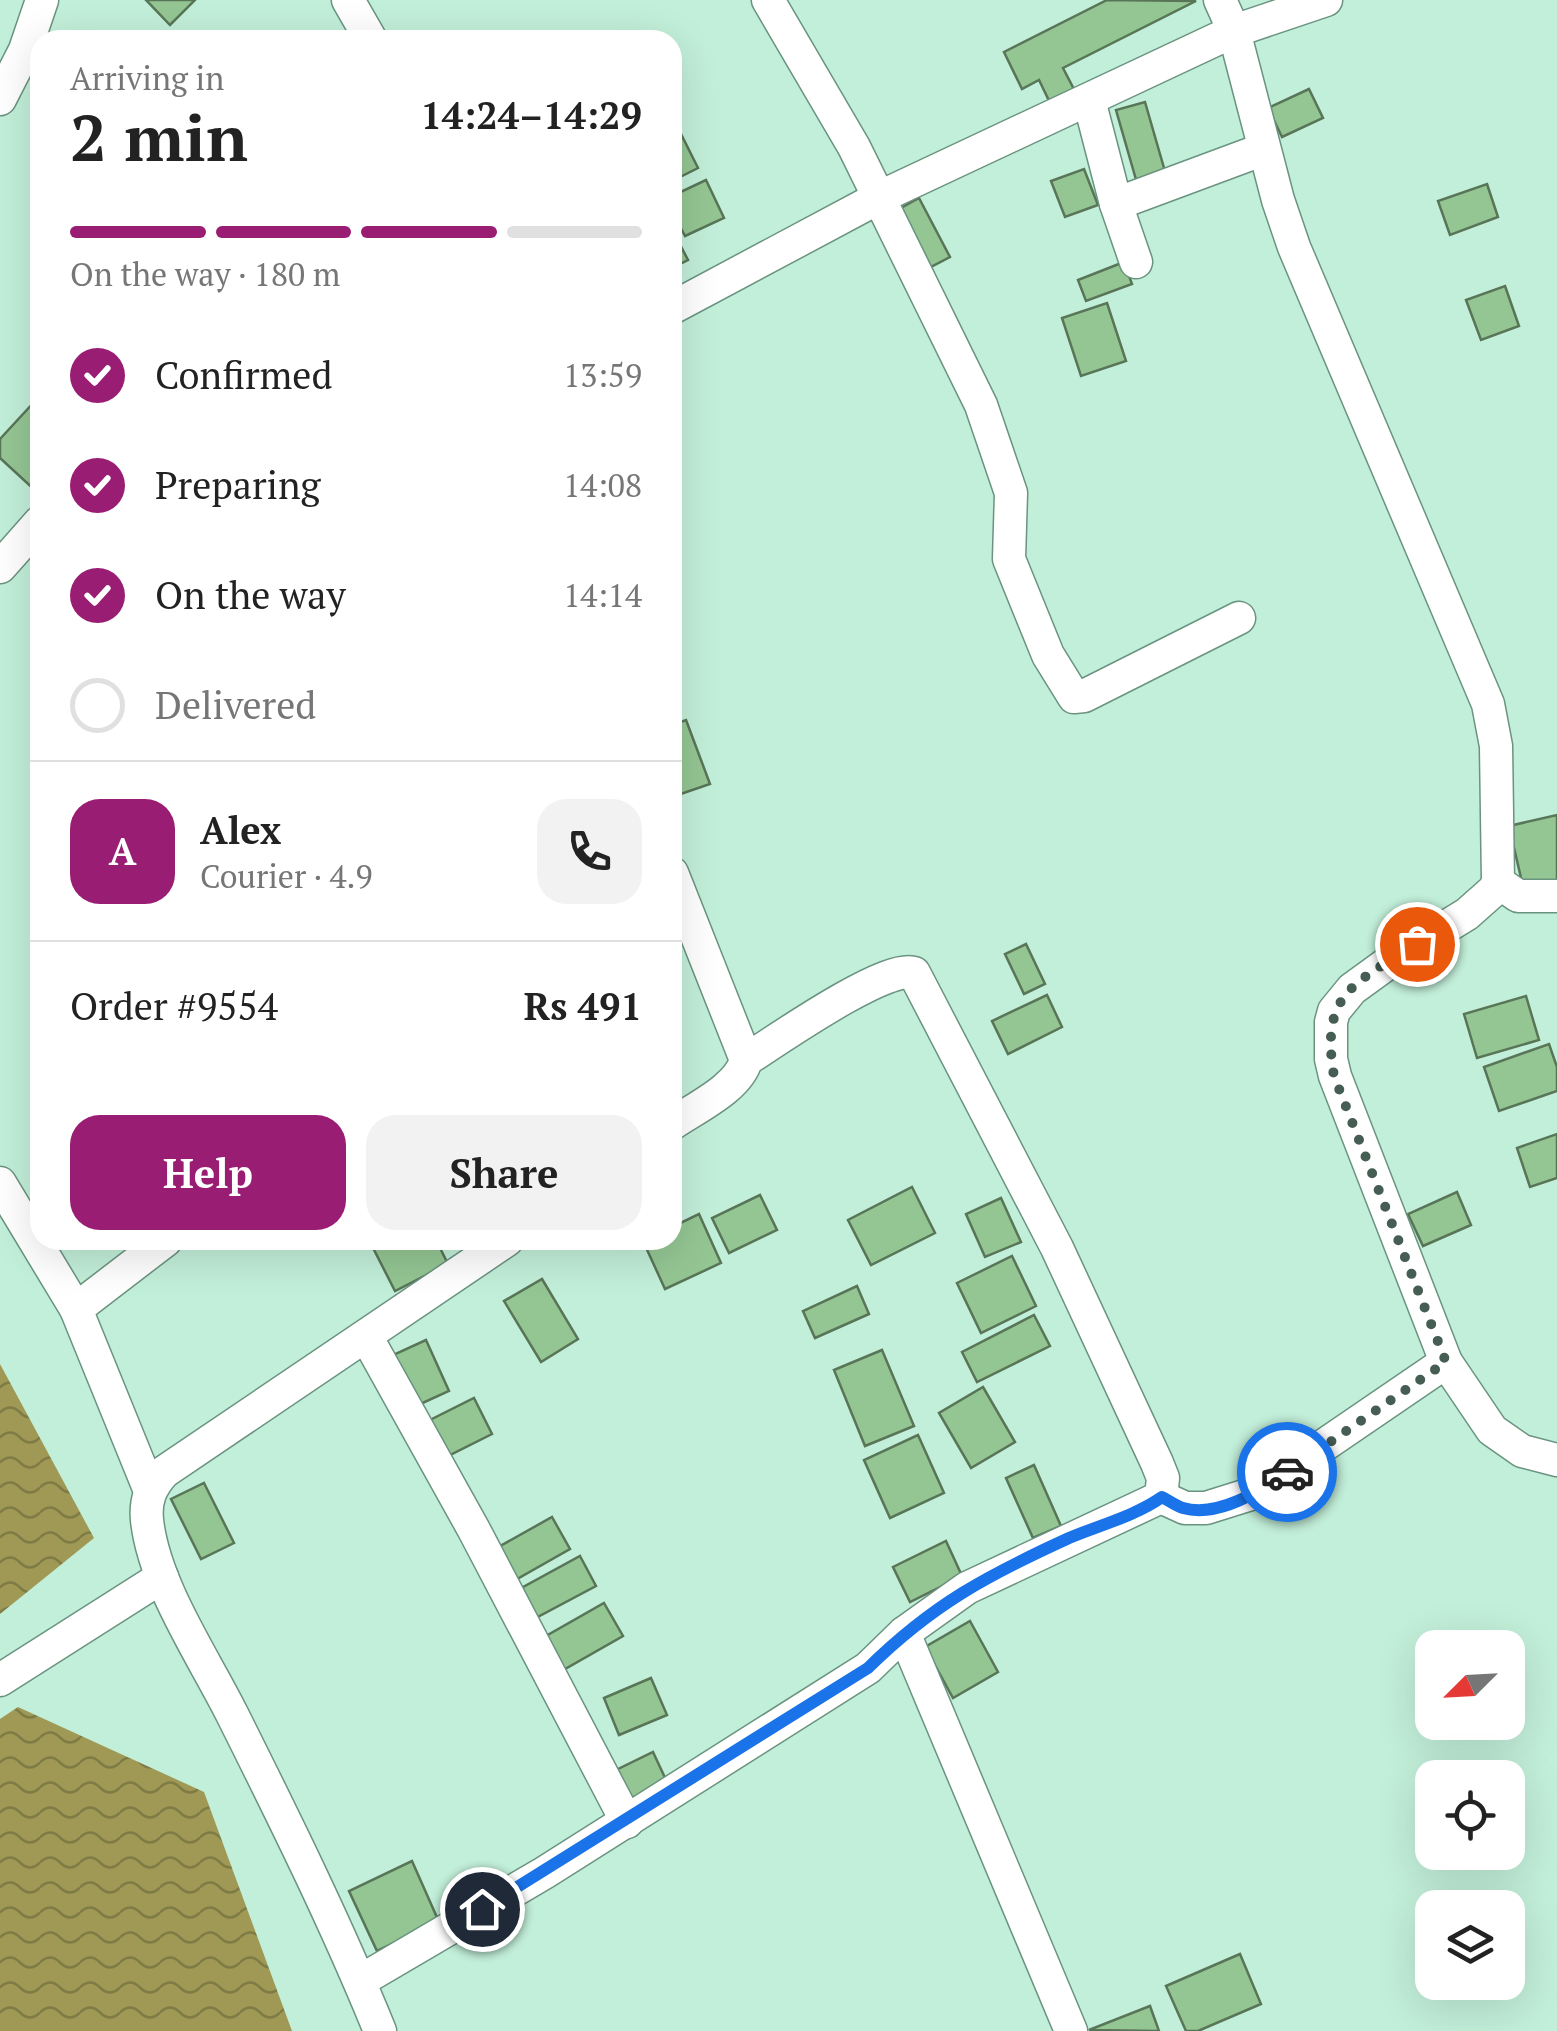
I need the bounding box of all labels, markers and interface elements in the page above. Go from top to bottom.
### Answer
text: Arriving in [70,57,224,99]
text: 14:24–14:29 [420,90,642,140]
text: 2 min [70,93,248,180]
text: On the way · 180 m [70,253,340,295]
icon: check [70,348,125,403]
text: Confirmed [155,350,333,400]
text: 13:59 [563,354,642,396]
icon: check [70,458,125,513]
text: Preparing [155,460,321,510]
text: 14:08 [563,464,642,506]
icon: check [70,568,125,623]
text: On the way [155,570,346,620]
text: 14:14 [563,574,642,616]
text: Delivered [155,680,316,730]
button: phone [537,799,642,904]
text: Alex [200,805,281,855]
text: A [109,826,136,876]
text: Courier · 4.9 [200,855,372,897]
pin [1375,902,1460,987]
icon: bag [1390,917,1445,972]
text: Order #9554 [70,981,278,1031]
text: Rs 491 [524,981,642,1031]
button: Help [70,1115,346,1230]
button: Share [366,1115,642,1230]
courier [1237,1422,1337,1522]
icon: car [1260,1445,1315,1500]
north arrow [1415,1630,1525,1740]
map controls [1415,1630,1525,2000]
button: locate [1415,1760,1525,1870]
pin [440,1867,525,1952]
icon: home [455,1882,510,1937]
button: layers [1415,1890,1525,2000]

